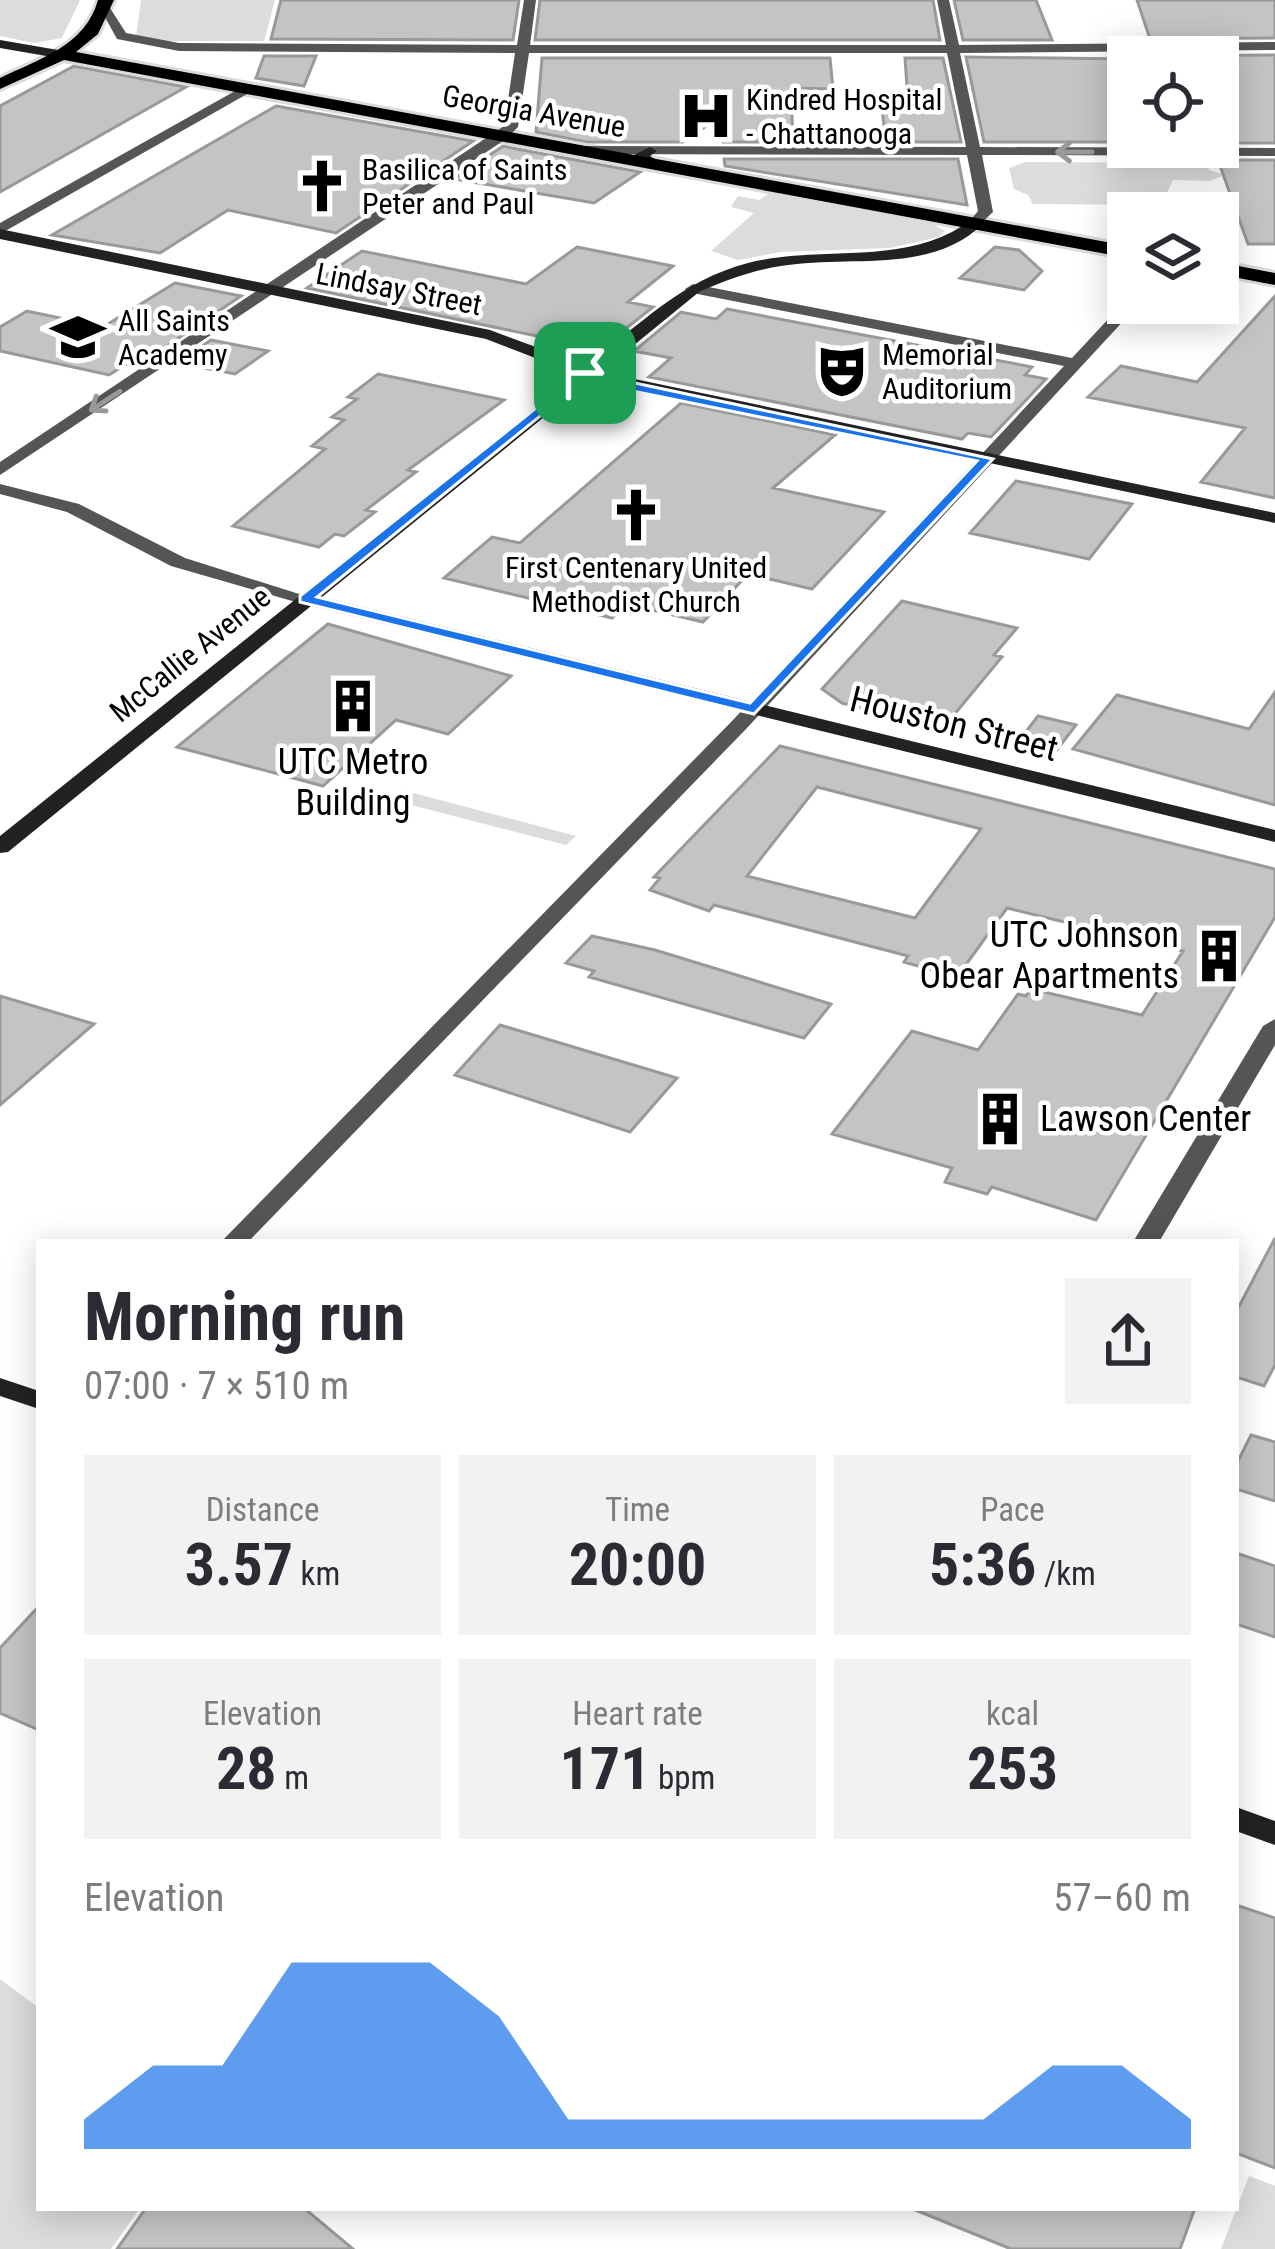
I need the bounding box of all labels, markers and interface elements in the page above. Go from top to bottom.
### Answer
map controls [1107,36,1239,324]
button: locate [1107,36,1239,168]
street label: Georgia Avenue [440,78,628,144]
place label: Kindred Hospital - Chattanooga [746,82,943,151]
hospital icon: Kindred Hospital - Chattanooga [677,87,735,145]
one-way arrow [1055,141,1094,163]
place label: Basilica of Saints Peter and Paul [362,152,568,221]
church icon: Basilica of Saints Peter and Paul [293,157,351,215]
button: layers [1107,192,1239,324]
street label: Lindsay Street [313,256,485,322]
place label: All Saints Academy [118,303,230,372]
school or university icon: All Saints Academy [49,308,107,366]
pin [534,322,636,424]
place label: Memorial Auditorium [882,337,1012,406]
icon: arrive [552,340,618,406]
theatre icon: Memorial Auditorium [813,342,871,400]
one-way arrow [89,389,123,414]
church icon: First Centenary United Methodist Church [607,486,665,544]
place label: First Centenary United Methodist Church [505,550,767,619]
street label: McCallie Avenue [103,579,277,729]
building icon: UTC Metro Building [324,677,382,735]
street label: Houston Street [846,678,1062,770]
place label: UTC Metro Building [278,741,428,824]
place label: UTC Johnson Obear Apartments [920,914,1179,997]
building icon: UTC Johnson Obear Apartments [1190,927,1248,985]
building icon: Lawson Center [971,1090,1029,1148]
place label: Lawson Center [1040,1098,1251,1140]
button: share [1065,1278,1191,1404]
text: Morning run [84,1279,406,1356]
text: 07:00 · 7 × 510 m [84,1363,349,1409]
text: Distance [206,1490,319,1529]
text: Time [605,1490,670,1529]
text: Pace [980,1490,1045,1529]
text: 3.57 [185,1529,293,1600]
text: 20:00 [569,1529,706,1600]
text: 5:36 [929,1529,1036,1600]
text: km [293,1554,340,1593]
text: /km [1036,1554,1096,1593]
text: Elevation [203,1694,322,1733]
text: Heart rate [572,1694,703,1733]
text: kcal [986,1694,1039,1733]
text: 28 [216,1733,277,1804]
text: 171 [560,1733,651,1804]
text: 253 [967,1733,1058,1804]
text: m [277,1758,309,1797]
text: bpm [651,1758,715,1797]
text: Elevation [84,1875,224,1921]
text: 57–60 m [1053,1875,1191,1921]

